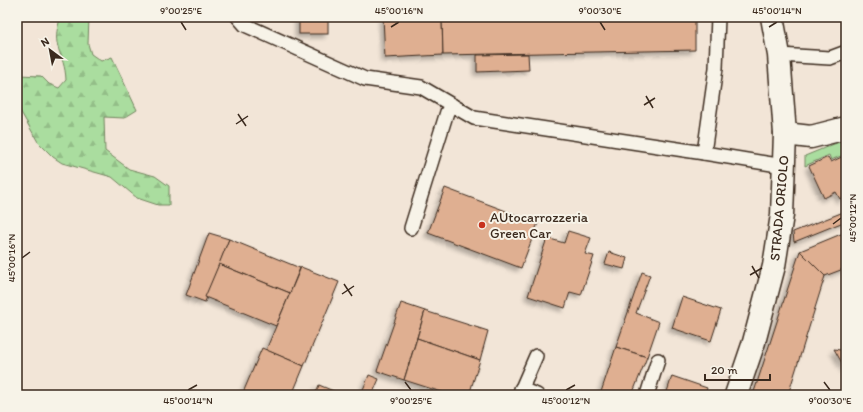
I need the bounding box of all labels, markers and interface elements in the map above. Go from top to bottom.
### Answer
text: 9°00'25"E [160,4,202,17]
text: 45°00'16"N [375,4,424,17]
text: 9°00'30"E [578,4,622,17]
text: 45°00'14"N [752,4,802,17]
north arrow [30,30,70,70]
text: N [38,34,52,49]
street label: STRADA ORIOLO [766,155,793,262]
text: 45°00'12"N [846,193,859,242]
place label: AUtocarrozzeria Green Car [490,209,589,242]
marker: AUtocarrozzeria Green Car [477,220,487,230]
text: 45°00'16"N [5,233,18,282]
scale bar [705,356,770,382]
text: 20 m [711,363,738,377]
text: 45°00'14"N [163,394,213,407]
text: 9°00'25"E [390,394,432,407]
text: 45°00'12"N [542,394,591,407]
text: 9°00'30"E [808,394,852,407]

